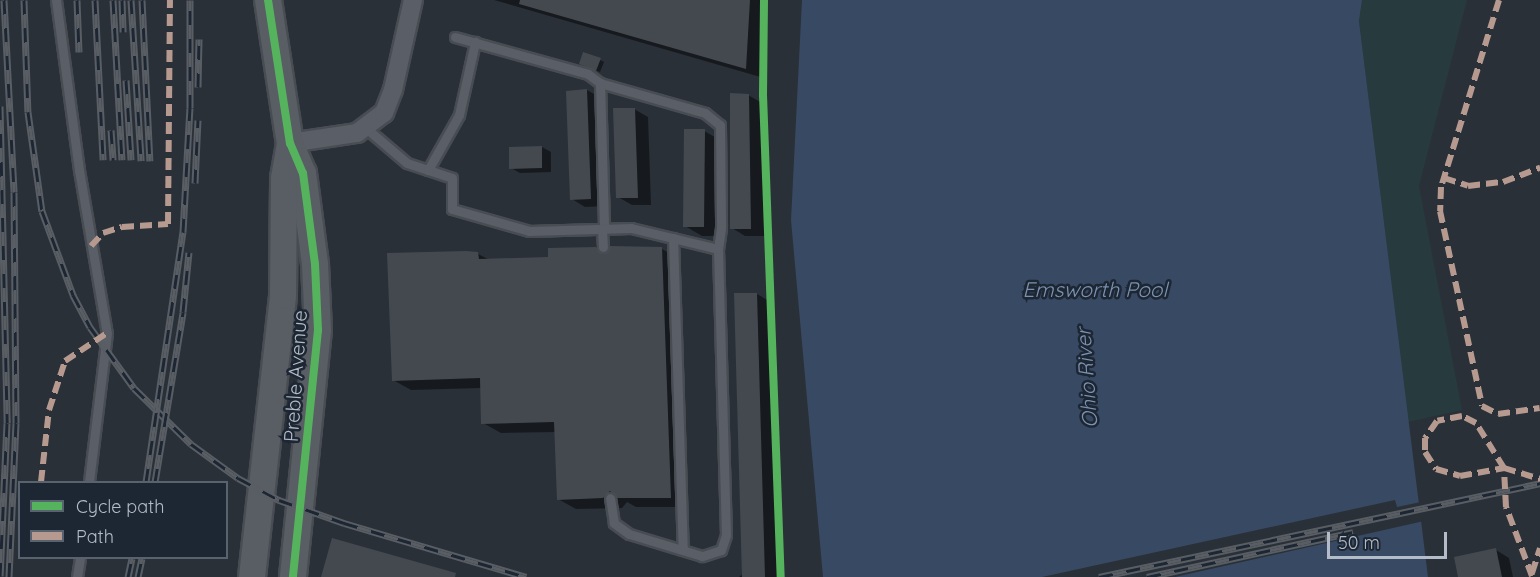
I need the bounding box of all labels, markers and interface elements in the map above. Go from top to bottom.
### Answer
water label: Emsworth Pool [1023,276,1167,302]
street label: Preble Avenue [278,309,312,443]
water label: Ohio River [1070,327,1102,429]
legend [18,481,228,559]
text: Cycle path [76,495,164,518]
scale bar [1330,520,1450,558]
text: Path [76,525,114,548]
text: 50 m [1338,531,1380,554]

